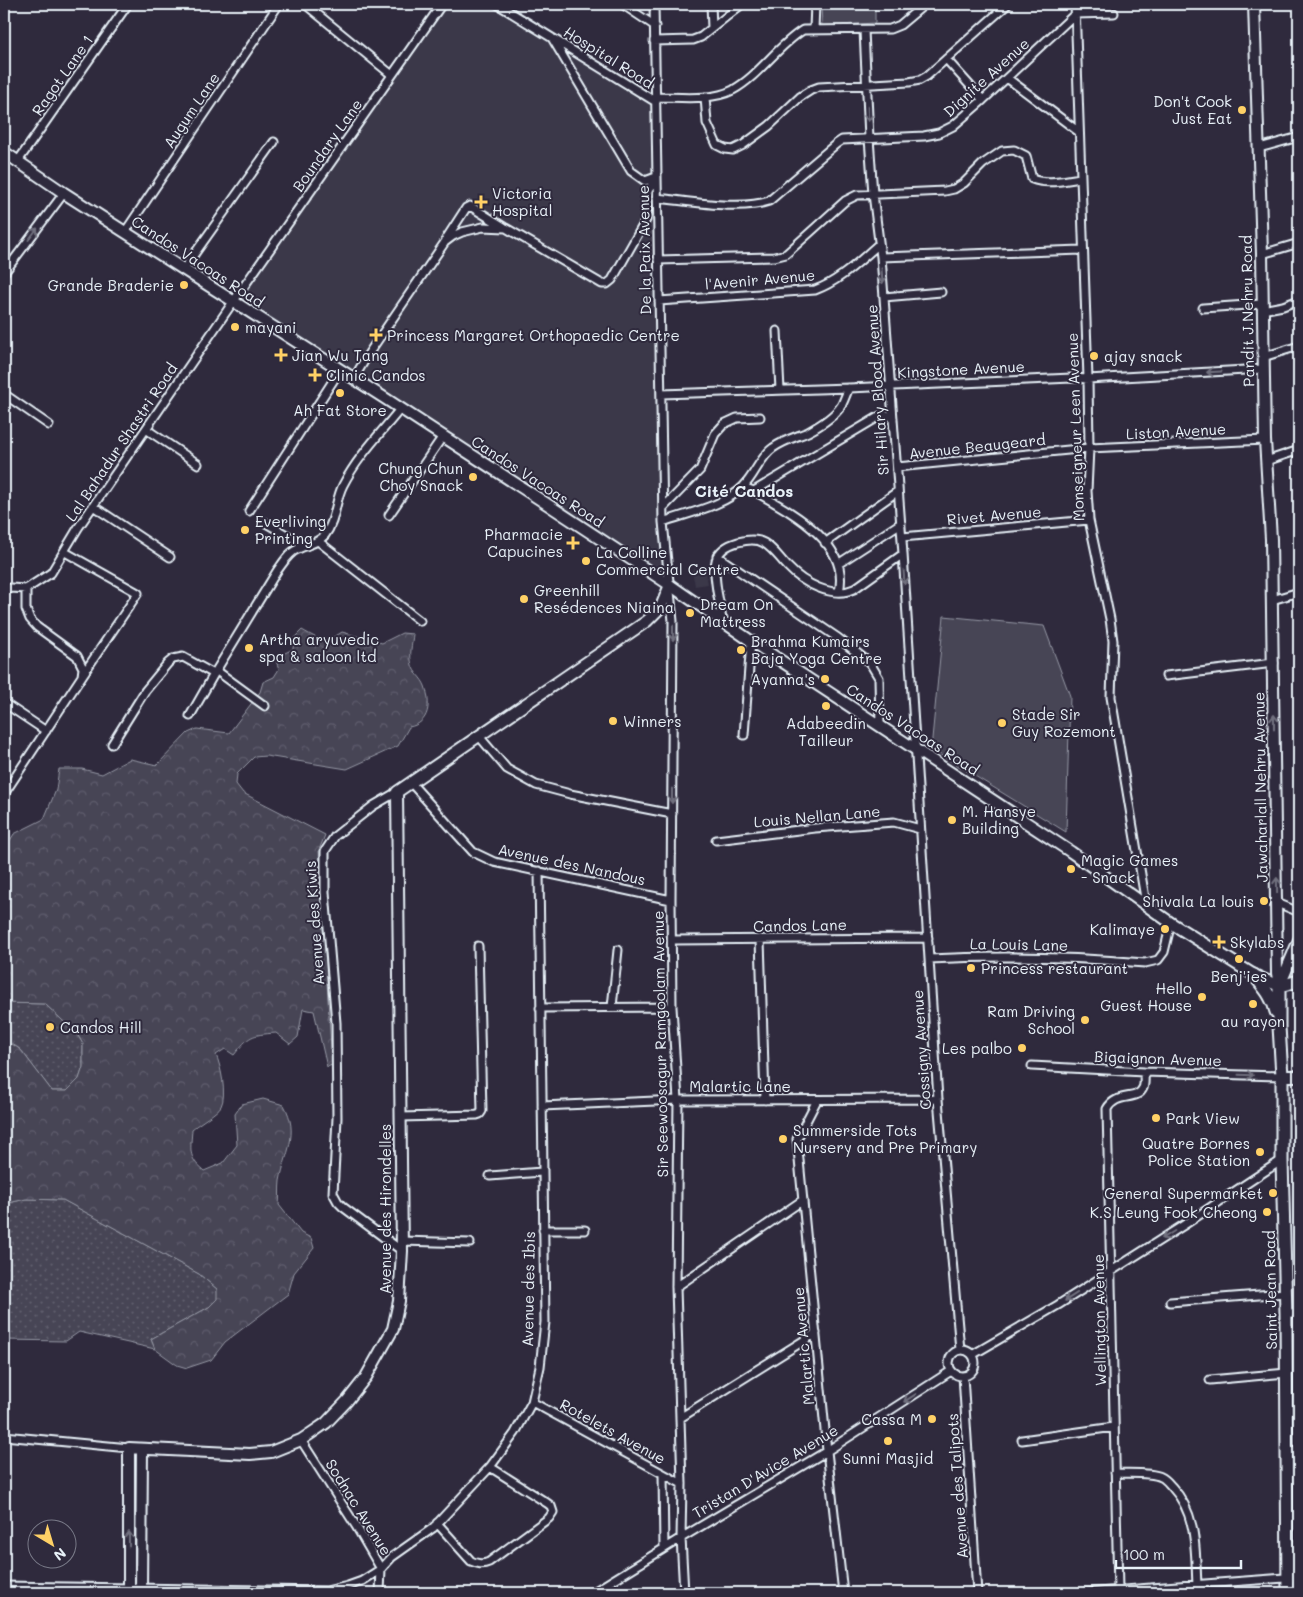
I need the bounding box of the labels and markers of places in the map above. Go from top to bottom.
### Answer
place label: Don't Cook Just Eat [1153,91,1232,128]
marker: Don't Cook Just Eat [1236,104,1248,116]
place label: Victoria Hospital [492,183,552,220]
marker: Victoria Hospital [474,195,488,209]
place label: Grande Braderie [48,275,174,295]
marker: Grande Braderie [178,279,190,291]
place label: mayani [245,317,296,337]
marker: mayani [229,321,241,333]
place label: Princess Margaret Orthopaedic Centre [387,325,680,345]
marker: Princess Margaret Orthopaedic Centre [369,328,383,342]
place label: Jian Wu Tang [292,345,388,365]
place label: ajay snack [1104,346,1182,366]
marker: Jian Wu Tang [274,348,288,362]
marker: ajay snack [1088,350,1100,362]
place label: Clinic Candos [326,365,426,385]
marker: Clinic Candos [308,368,322,382]
marker: Ah Fat Store [334,387,346,399]
place label: Ah Fat Store [293,400,387,420]
place label: Chung Chun Choy Snack [378,458,463,495]
marker: Chung Chun Choy Snack [467,471,479,483]
place label: Everliving Printing [255,511,327,548]
marker: Everliving Printing [239,524,251,536]
place label: Pharmacie Capucines [485,524,563,561]
marker: Pharmacie Capucines [567,537,579,549]
place label: La Colline Commercial Centre [596,542,739,579]
marker: La Colline Commercial Centre [580,555,592,567]
place label: Greenhill Resédences Niaina [534,580,674,617]
marker: Greenhill Resédences Niaina [518,593,530,605]
place label: Dream On Mattress [700,594,773,631]
marker: Dream On Mattress [684,607,696,619]
place label: Artha aryuvedic spa & saloon ltd [259,629,379,666]
place label: Brahma Kumairs Baja Yoga Centre [751,631,882,668]
marker: Artha aryuvedic spa & saloon ltd [243,642,255,654]
marker: Brahma Kumairs Baja Yoga Centre [735,644,747,656]
place label: Ayanna's [751,669,815,689]
marker: Ayanna's [819,673,831,685]
marker: Adabeedin Tailleur [820,700,832,712]
place label: Stade Sir Guy Rozemont [1012,704,1116,741]
place label: Winners [623,711,682,731]
place label: Adabeedin Tailleur [786,713,866,750]
marker: Winners [607,715,619,727]
marker: Stade Sir Guy Rozemont [996,717,1008,729]
place label: M. Hansye Building [962,801,1036,838]
marker: M. Hansye Building [946,814,958,826]
place label: Magic Games - Snack [1081,850,1178,887]
marker: Magic Games - Snack [1065,863,1077,875]
place label: Shivala La louis [1143,891,1254,911]
marker: Shivala La louis [1258,895,1270,907]
place label: Kalimaye [1090,919,1155,939]
marker: Kalimaye [1159,923,1171,935]
place label: Skylabs [1230,932,1284,952]
marker: Skylabs [1212,935,1226,949]
marker: Benj'ies [1233,953,1245,965]
place label: Princess restaurant [981,958,1128,978]
marker: Princess restaurant [965,962,977,974]
place label: Benj'ies [1211,966,1267,986]
place label: Hello Guest House [1100,978,1192,1015]
marker: Hello Guest House [1196,991,1208,1003]
marker: au rayon [1247,998,1259,1010]
place label: Ram Driving School [987,1001,1075,1038]
place label: au rayon [1221,1011,1285,1031]
marker: Ram Driving School [1079,1014,1091,1026]
place label: Candos Hill [60,1017,142,1037]
marker: Candos Hill [44,1021,56,1033]
place label: Les palbo [942,1038,1012,1058]
marker: Les palbo [1016,1042,1028,1054]
place label: Park View [1166,1108,1240,1128]
marker: Park View [1150,1112,1162,1124]
place label: Summerside Tots Nursery and Pre Primary [793,1120,977,1157]
marker: Summerside Tots Nursery and Pre Primary [777,1133,789,1145]
place label: Quatre Bornes Police Station [1142,1133,1250,1170]
marker: Quatre Bornes Police Station [1254,1146,1266,1158]
place label: General Supermarket [1104,1183,1263,1203]
marker: General Supermarket [1267,1187,1279,1199]
place label: K.S Leung Fook Cheong [1090,1202,1257,1222]
marker: K.S Leung Fook Cheong [1261,1206,1273,1218]
place label: Cassa M [861,1409,922,1429]
marker: Cassa M [926,1413,938,1425]
marker: Sunni Masjid [882,1435,894,1447]
place label: Sunni Masjid [843,1448,933,1468]

